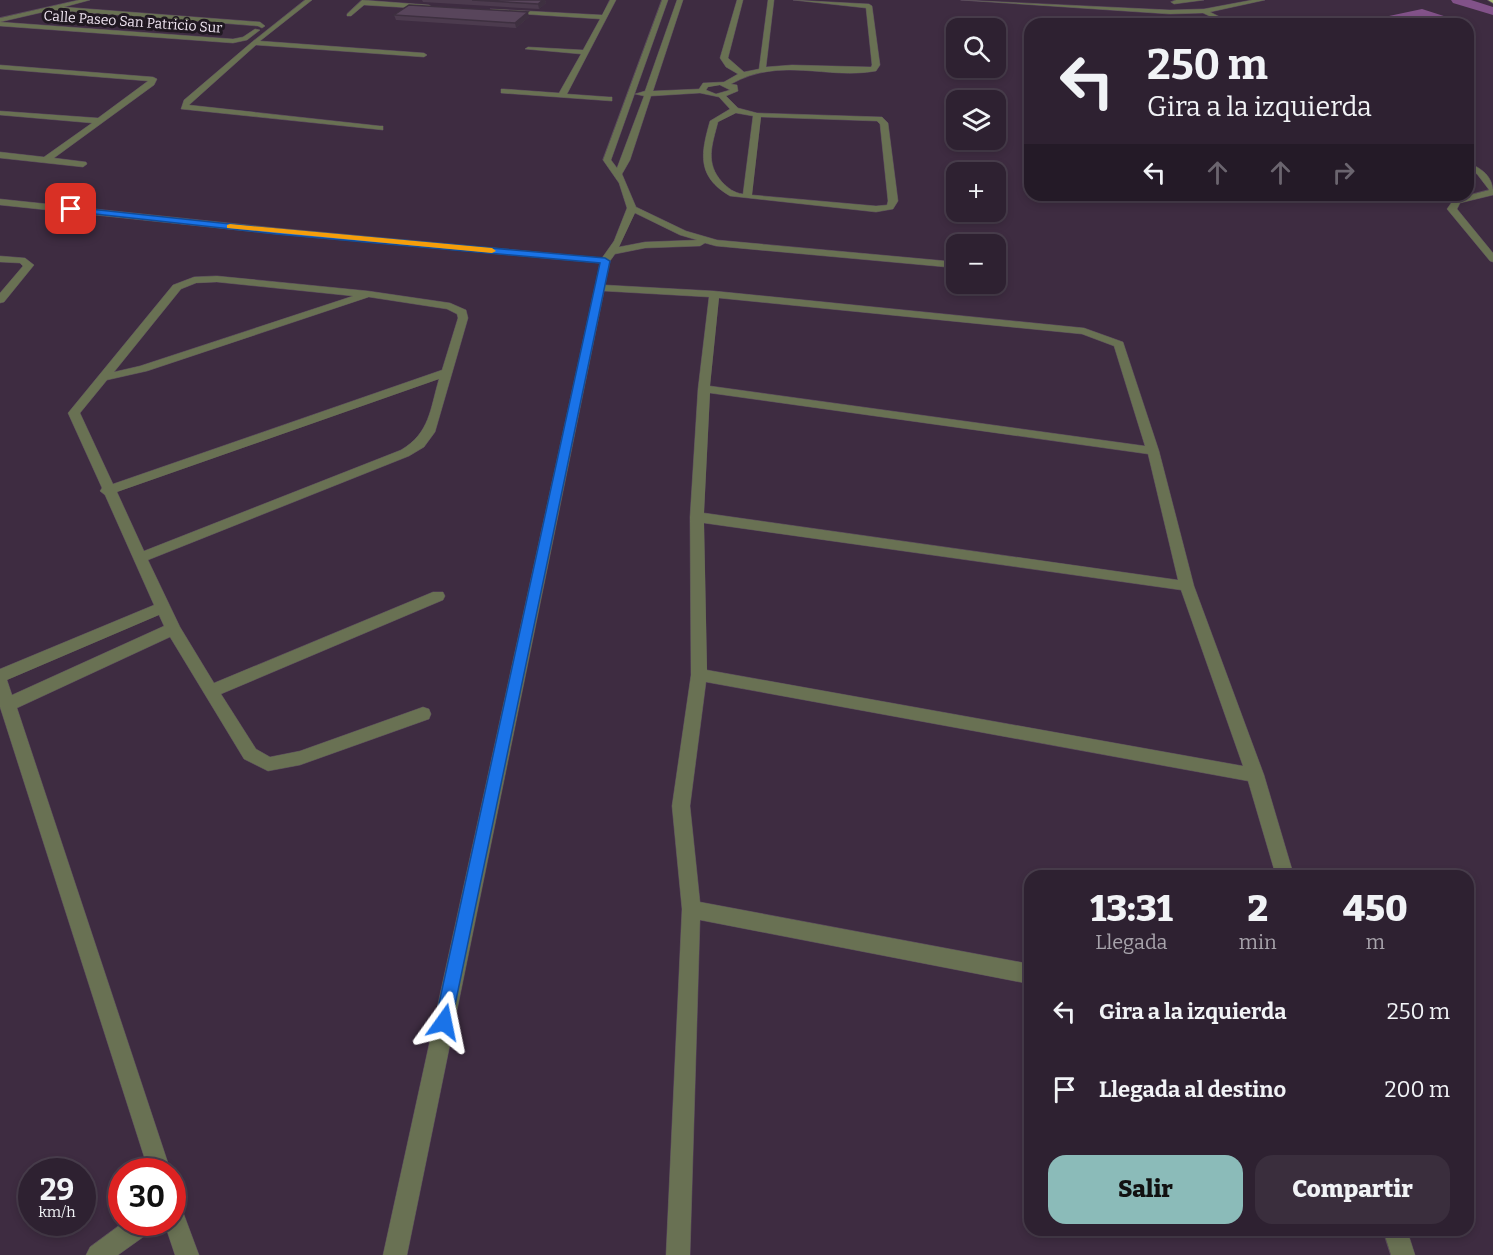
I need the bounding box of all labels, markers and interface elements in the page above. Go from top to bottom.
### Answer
street label: Calle Paseo San Patricio Sur [43,7,223,37]
map controls [946,18,1006,294]
button: search [946,18,1006,78]
text: 250 m [1147,40,1268,90]
icon: left [1048,42,1126,120]
button: layers [946,90,1006,150]
text: Gira a la izquierda [1147,91,1372,123]
icon: left [1138,156,1171,189]
icon: ahead [1201,156,1234,189]
icon: ahead [1264,156,1297,189]
icon: right [1327,156,1360,189]
button: + [946,162,1006,222]
pin [45,183,96,234]
icon: arrive [54,192,87,225]
button: − [946,234,1006,294]
text: 13:31 [1090,887,1173,931]
text: 2 [1247,887,1268,931]
text: 450 [1343,887,1408,931]
text: Llegada [1095,930,1168,954]
text: min [1239,930,1277,954]
text: m [1366,930,1385,954]
position arrow [412,990,476,1054]
icon: left [1048,995,1081,1028]
text: Gira a la izquierda [1099,998,1287,1025]
text: 250 m [1387,998,1450,1025]
icon: arrive [1048,1073,1081,1106]
text: Llegada al destino [1099,1076,1286,1103]
text: 200 m [1384,1076,1450,1103]
button: Salir [1048,1155,1243,1224]
button: Compartir [1255,1155,1450,1224]
speed limit sign: 30 [108,1158,186,1236]
text: 29 [40,1172,74,1208]
text: km/h [38,1203,76,1221]

